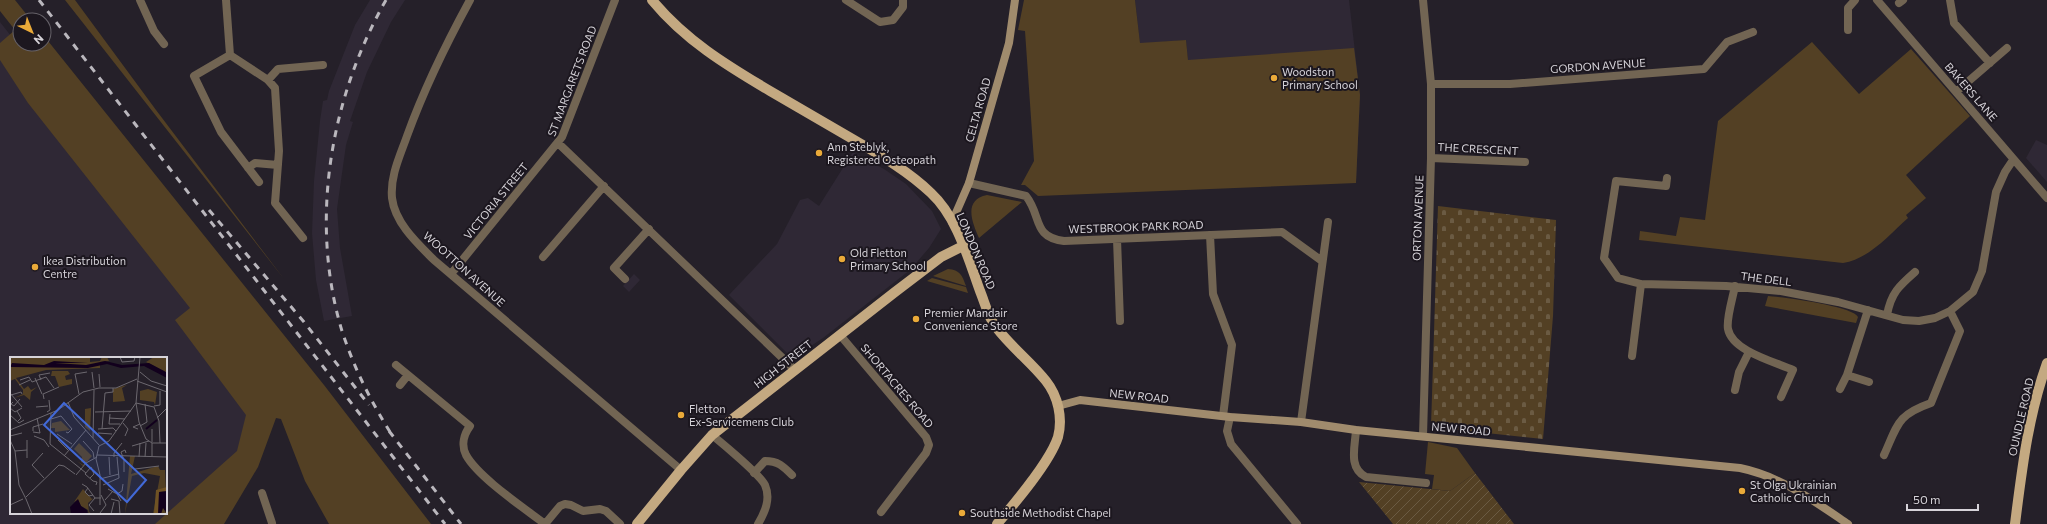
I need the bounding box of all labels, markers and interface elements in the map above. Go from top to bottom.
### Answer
north arrow [12,12,52,52]
street label: ST MARGARETS ROAD [544,24,599,138]
text: N [32,32,47,47]
street label: GORDON AVENUE [1550,56,1646,75]
street label: BAKERS LANE [1942,60,2000,124]
place label: Woodston Primary School [1282,65,1358,91]
marker: Woodston Primary School [1269,73,1279,83]
street label: CELTA ROAD [962,76,993,144]
place label: Ann Steblyk, Registered Osteopath [827,140,936,166]
street label: THE CRESCENT [1437,140,1519,157]
marker: Ann Steblyk, Registered Osteopath [814,148,824,158]
street label: VICTORIA STREET [461,160,531,242]
street label: ORTON AVENUE [1410,175,1425,261]
street label: LONDON ROAD [954,210,999,291]
street label: WESTBROOK PARK ROAD [1068,218,1204,235]
street label: WOOTTON AVENUE [421,229,508,309]
place label: Old Fletton Primary School [850,246,926,272]
place label: Ikea Distribution Centre [43,254,126,280]
marker: Old Fletton Primary School [837,254,847,264]
marker: Ikea Distribution Centre [30,262,40,272]
street label: THE DELL [1740,269,1792,288]
place label: Premier Mandair Convenience Store [924,306,1018,332]
marker: Premier Mandair Convenience Store [911,314,921,324]
street label: HIGH STREET [751,337,815,390]
street label: SHORTACRES ROAD [858,341,936,430]
inset map [10,357,167,514]
street label: OUNDLE ROAD [2005,376,2036,457]
street label: NEW ROAD [1109,386,1169,405]
place label: Fletton Ex-Servicemens Club [689,402,794,428]
marker: Fletton Ex-Servicemens Club [676,410,686,420]
street label: NEW ROAD [1431,419,1491,438]
place label: St Olga Ukrainian Catholic Church [1750,478,1837,504]
marker: St Olga Ukrainian Catholic Church [1737,486,1747,496]
scale bar [1907,486,1978,512]
text: 50 m [1913,492,1941,506]
place label: Southside Methodist Chapel [970,506,1111,519]
marker: Southside Methodist Chapel [957,508,967,518]

